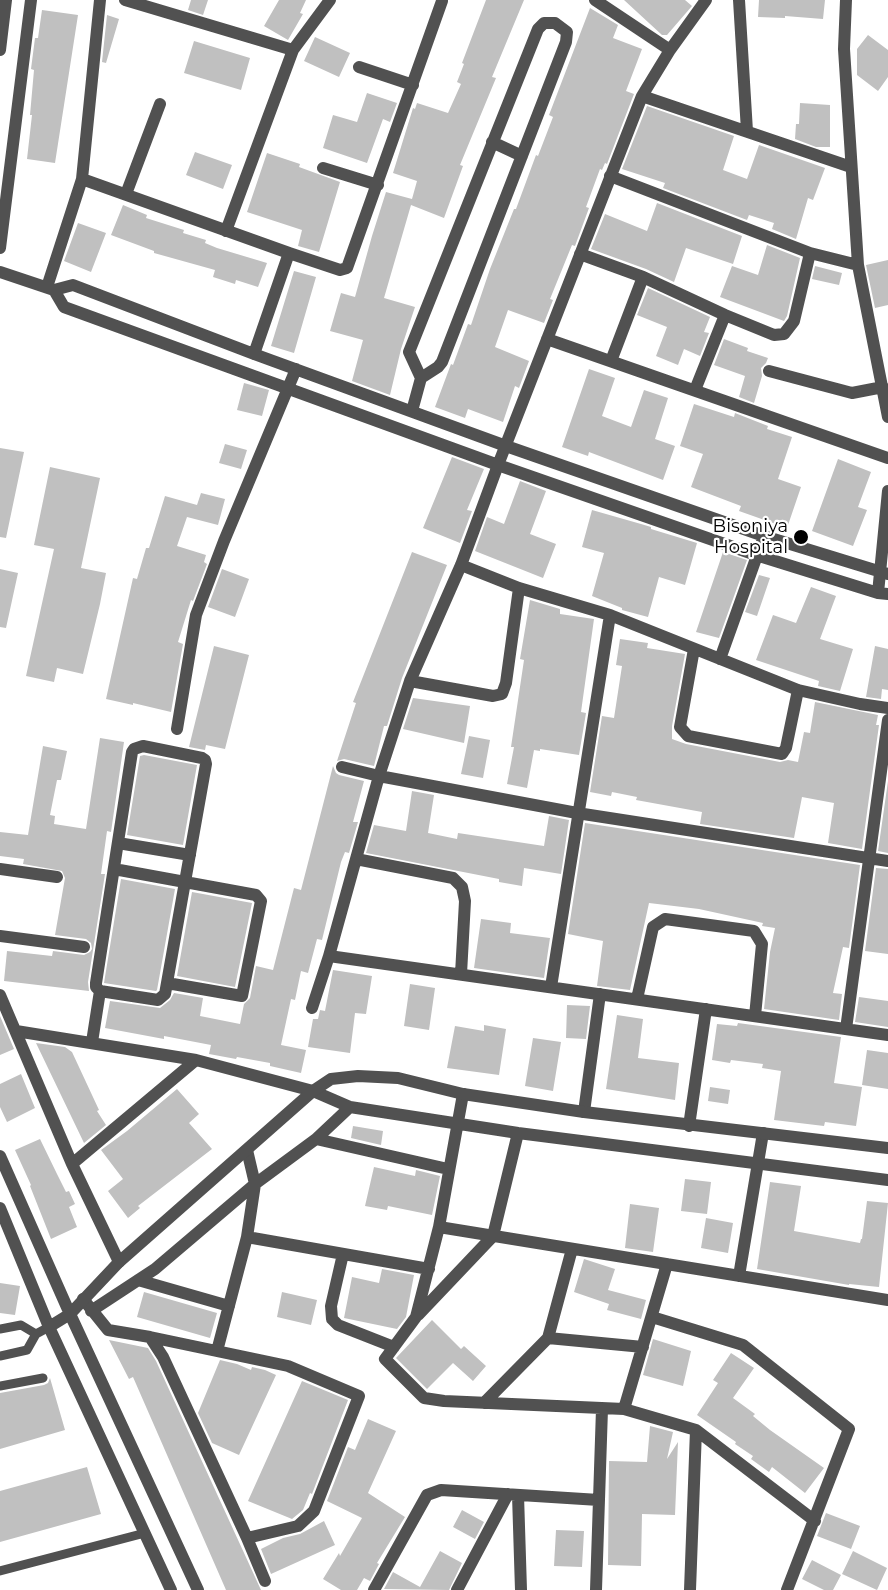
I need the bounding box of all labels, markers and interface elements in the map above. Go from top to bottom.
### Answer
place label: Bisoniya Hospital [713,516,788,558]
marker: Bisoniya Hospital [792,528,810,546]

